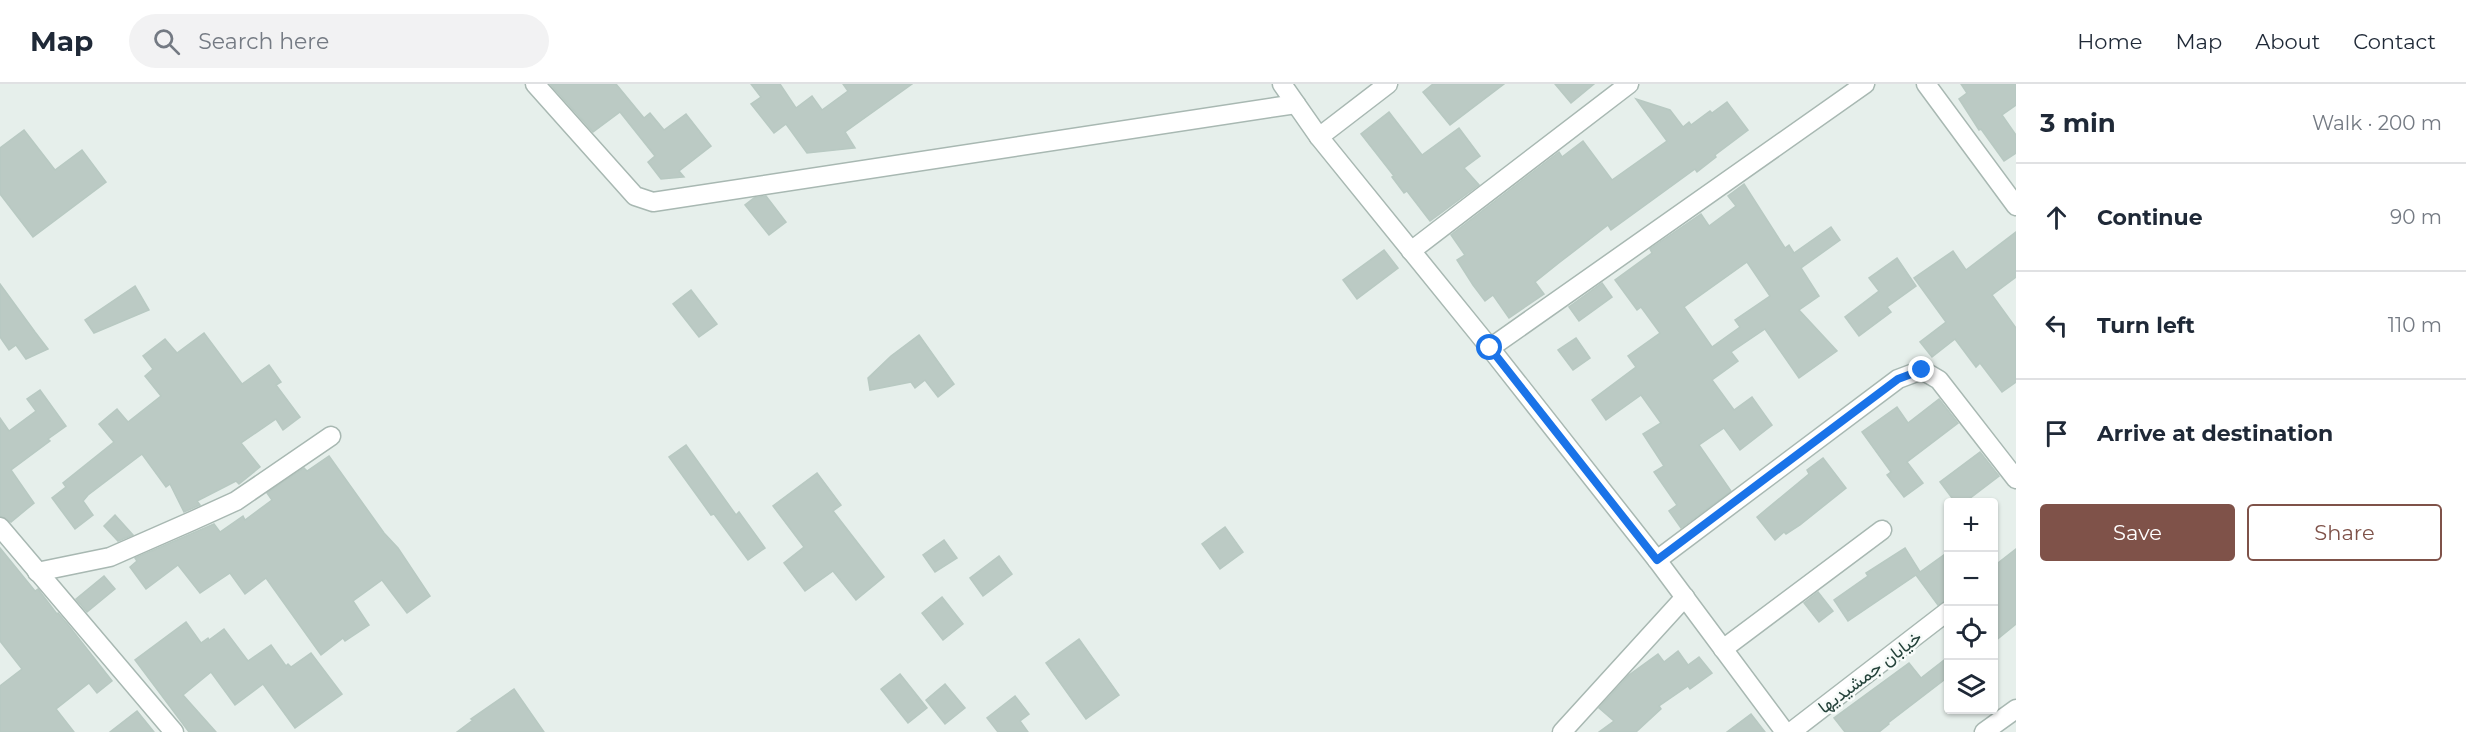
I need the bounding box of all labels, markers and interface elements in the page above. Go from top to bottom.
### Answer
search box [129,14,549,68]
text: Map [30,24,93,58]
icon: search [150,25,183,58]
text: Search here [198,28,329,55]
text: Home [2077,29,2142,54]
text: Map [2175,29,2222,54]
text: About [2255,29,2320,54]
text: Contact [2353,29,2436,54]
text: 3 min [2040,107,2116,139]
text: Walk · 200 m [2312,111,2442,135]
icon: ahead [2040,201,2073,234]
text: Continue [2097,204,2203,231]
text: 90 m [2390,205,2442,229]
icon: left [2040,309,2073,342]
text: Turn left [2097,312,2195,339]
text: 110 m [2388,313,2442,337]
route start [1476,334,1502,360]
route end [1908,356,1934,382]
icon: arrive [2040,417,2073,450]
text: Arrive at destination [2097,420,2333,447]
map controls [1944,498,1998,714]
button: + [1944,498,1998,552]
button: Save [2040,504,2235,561]
button: Share [2247,504,2442,561]
button: − [1944,552,1998,606]
button: locate [1944,606,1998,660]
street label: خیابان جمشیدیها [1814,626,1926,718]
button: layers [1944,660,1998,714]

